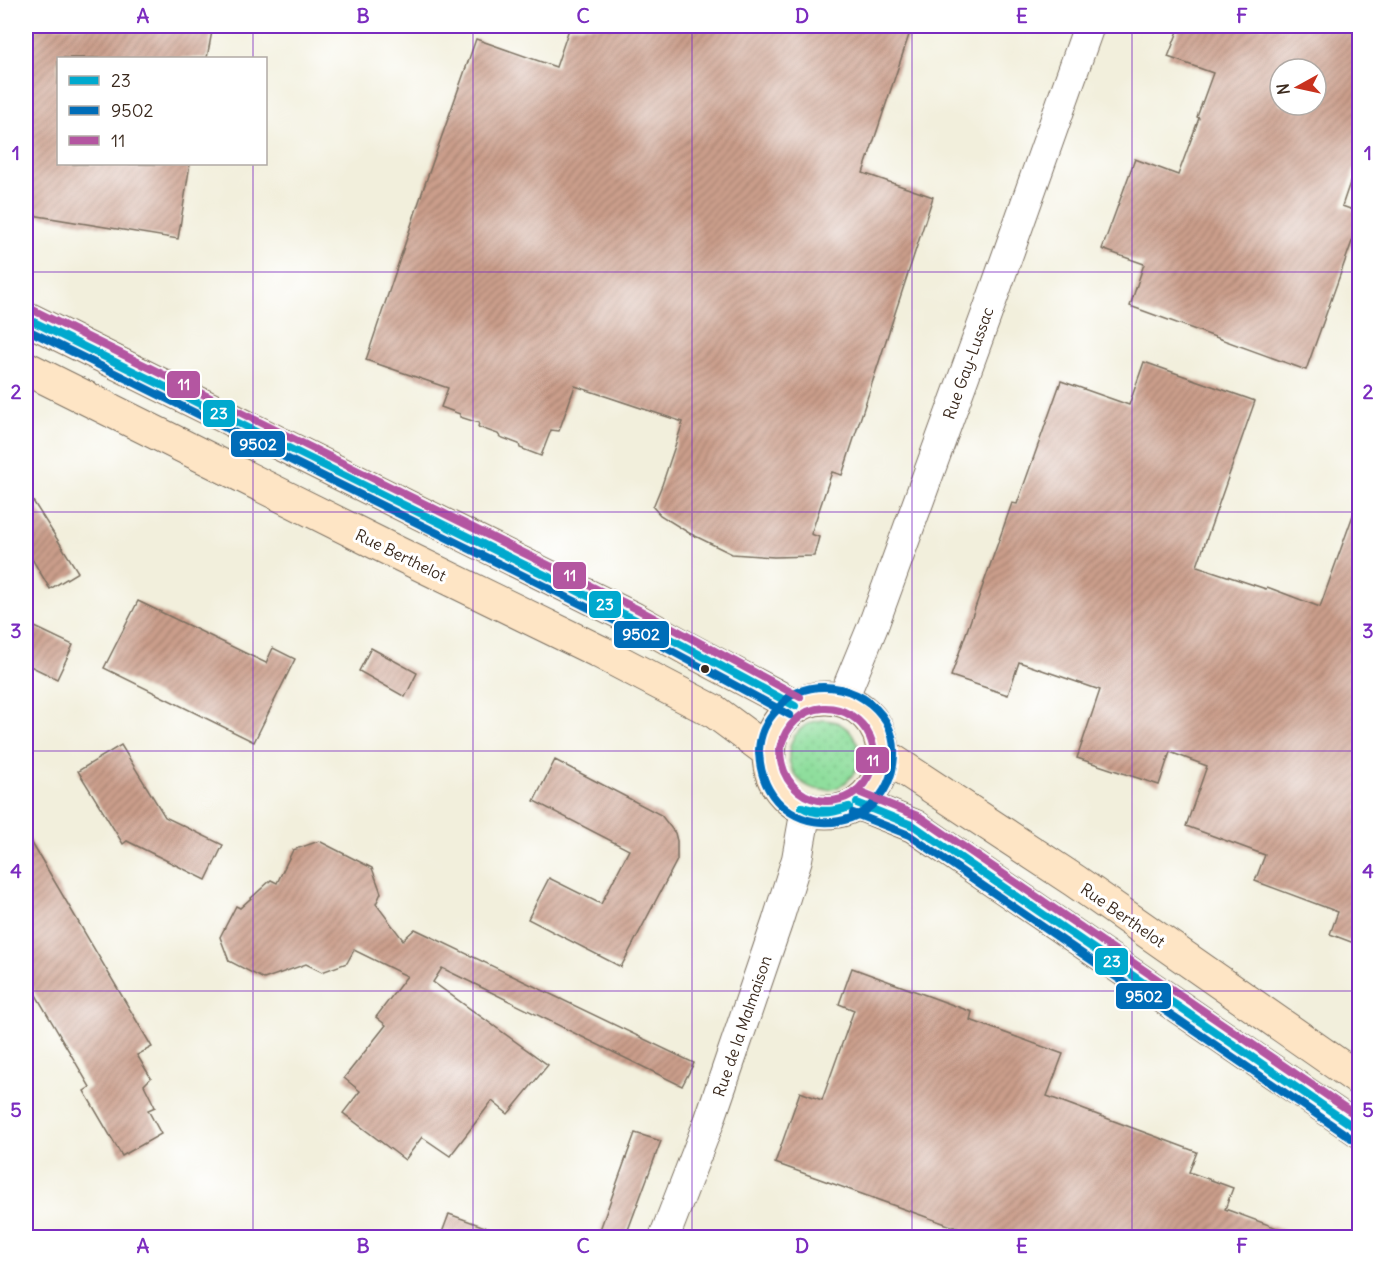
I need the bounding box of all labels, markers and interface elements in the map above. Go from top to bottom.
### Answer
text: A [137,3,150,28]
text: B [356,3,370,28]
text: C [576,3,590,28]
text: D [795,3,809,28]
text: E [1016,3,1028,28]
text: F [1236,3,1248,28]
legend [57,57,267,165]
north arrow [1268,57,1328,117]
text: 23 [111,69,131,92]
text: N [1272,82,1294,96]
text: 9502 [111,99,154,122]
text: 11 [111,129,125,152]
text: 1 [12,140,20,165]
text: 1 [1364,140,1372,165]
street label: Rue Gay-Lussac [938,304,998,422]
line badge: 11 [166,370,201,399]
text: 11 [178,374,190,394]
text: 2 [11,379,22,404]
text: 2 [1363,379,1374,404]
line badge: 23 [202,399,236,428]
text: 23 [210,403,228,423]
line badge: 9502 [230,430,286,458]
text: 9502 [239,434,277,454]
street label: Rue Berthelot [352,524,450,586]
line badge: 11 [552,561,587,590]
text: 11 [564,565,576,585]
line badge: 23 [588,590,622,619]
text: 23 [596,594,614,614]
text: 3 [10,618,22,643]
text: 3 [1362,618,1374,643]
line badge: 9502 [613,620,670,649]
text: 9502 [622,624,660,644]
unlabelled marker [699,663,711,675]
line badge: 11 [855,746,890,774]
text: 11 [867,750,879,770]
text: 4 [10,858,22,883]
text: 4 [1362,858,1374,883]
street label: Rue Berthelot [1077,879,1170,952]
line badge: 23 [1094,947,1129,976]
text: 23 [1103,951,1121,971]
street label: Rue de la Malmaison [708,953,776,1099]
line badge: 9502 [1115,982,1172,1010]
text: 9502 [1125,986,1163,1006]
text: 5 [10,1097,22,1122]
text: 5 [1362,1097,1374,1122]
text: A [137,1233,150,1258]
text: B [356,1233,370,1258]
text: C [576,1233,590,1258]
text: D [795,1233,809,1258]
text: E [1016,1233,1028,1258]
text: F [1236,1233,1248,1258]

